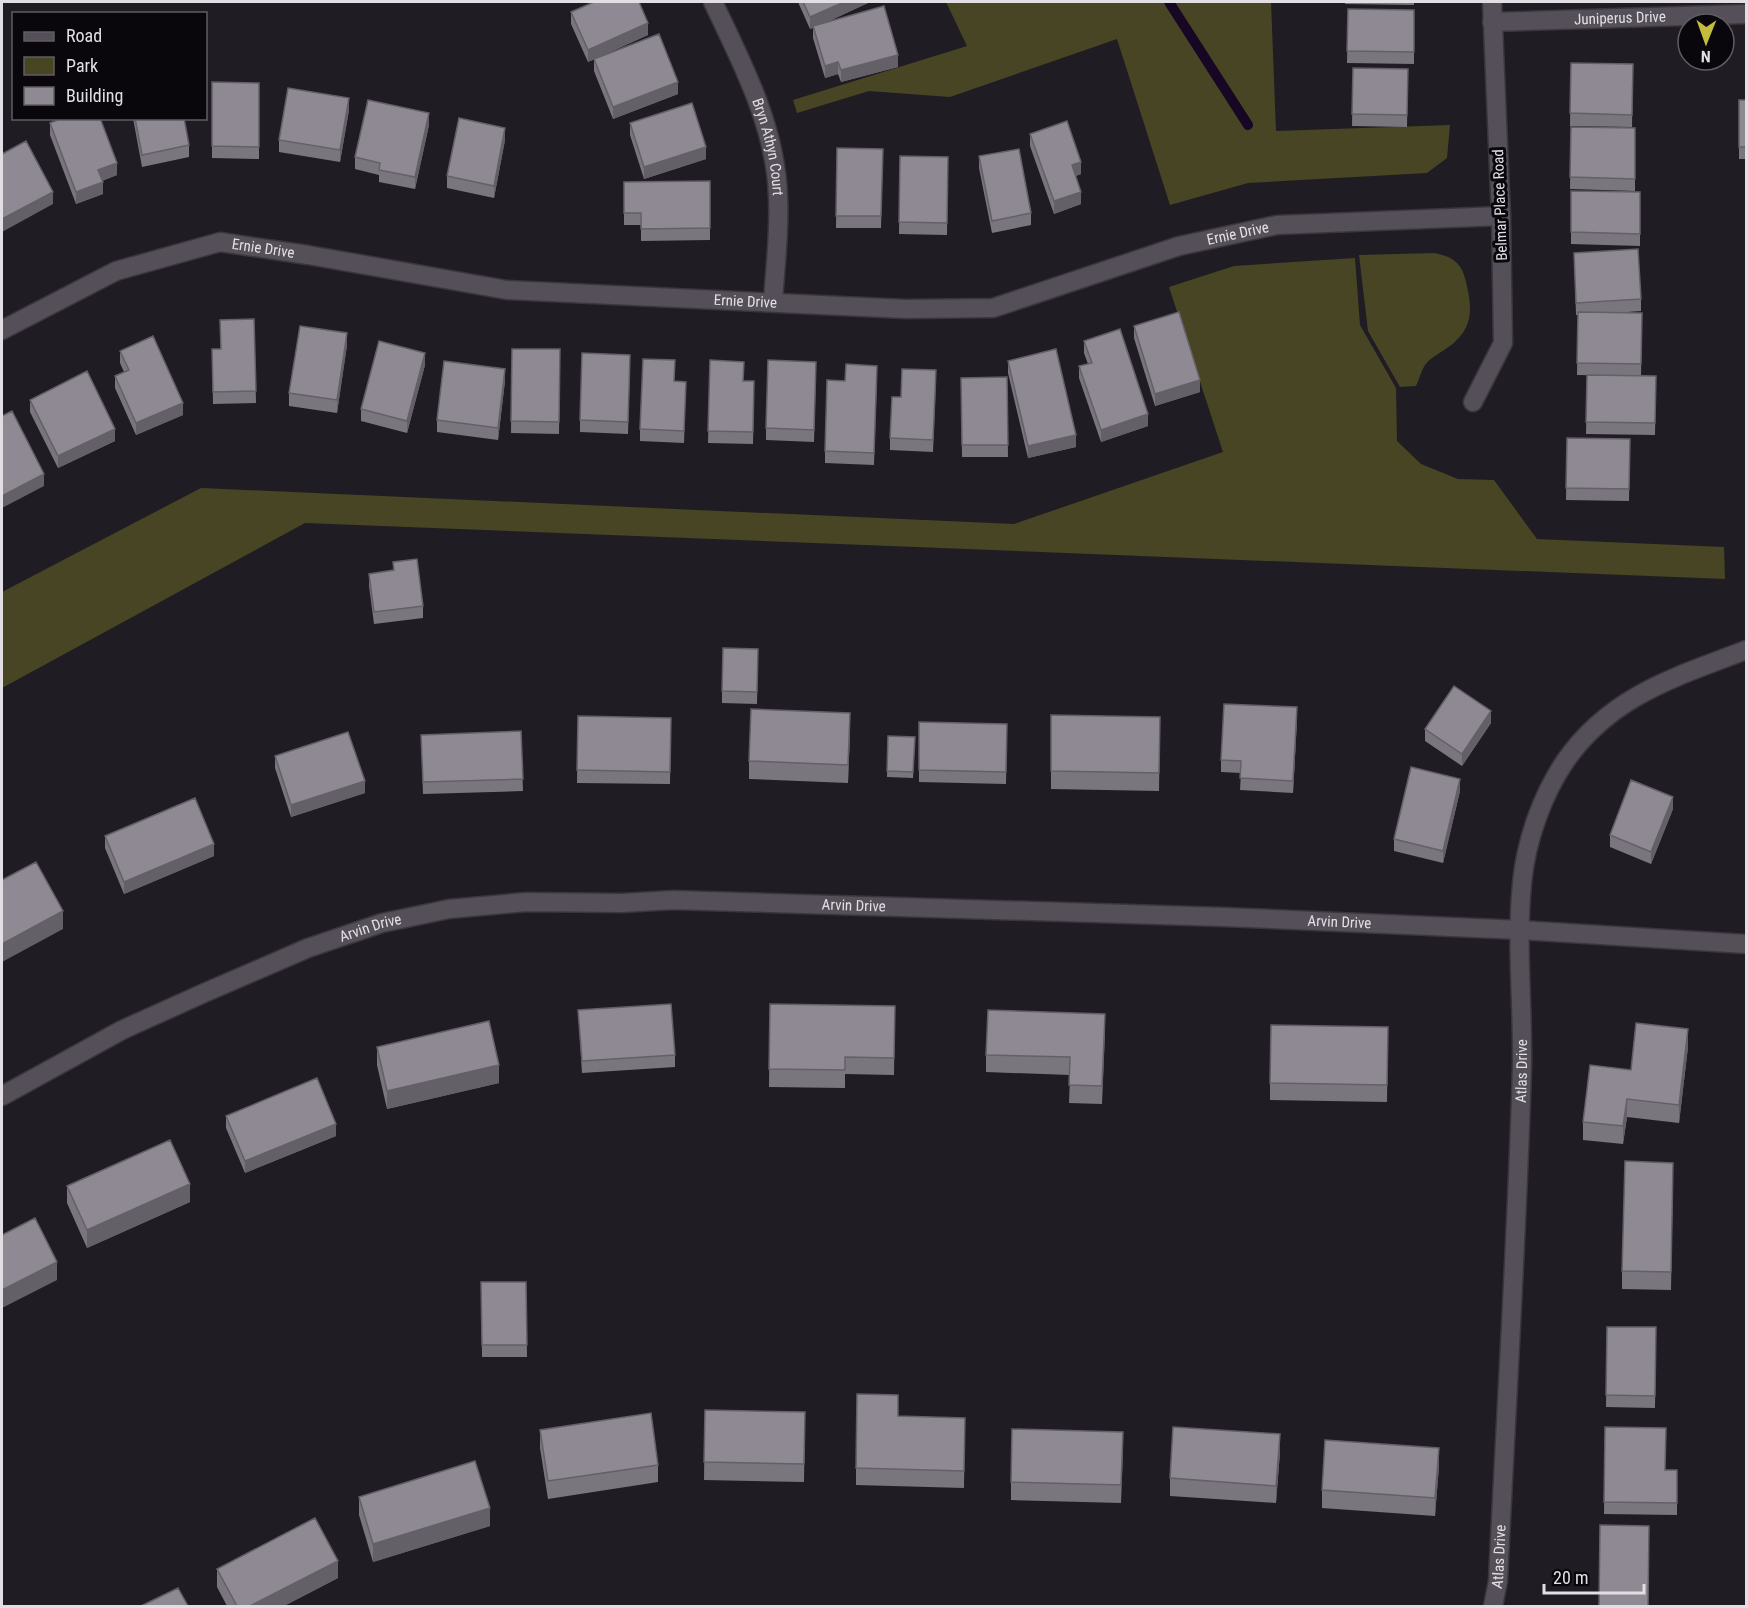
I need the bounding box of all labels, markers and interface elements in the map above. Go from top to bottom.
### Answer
street label: Juniperus Drive [1574,8,1666,28]
legend [12,12,207,120]
north arrow [1676,12,1736,72]
text: Road [66,25,102,46]
text: N [1701,47,1711,66]
text: Park [66,55,98,76]
text: Building [66,85,123,106]
street label: Bryn Athyn Court [748,96,787,196]
street label: Belmar Place Road [1489,149,1511,261]
street label: Ernie Drive [1205,218,1271,249]
street label: Ernie Drive [231,235,296,262]
street label: Ernie Drive [713,291,777,312]
street label: Arvin Drive [821,896,886,916]
street label: Arvin Drive [337,910,403,946]
street label: Arvin Drive [1307,912,1372,932]
street label: Atlas Drive [1512,1039,1531,1103]
street label: Atlas Drive [1488,1524,1510,1590]
scale bar [1544,1557,1644,1595]
text: 20 m [1553,1567,1588,1588]

